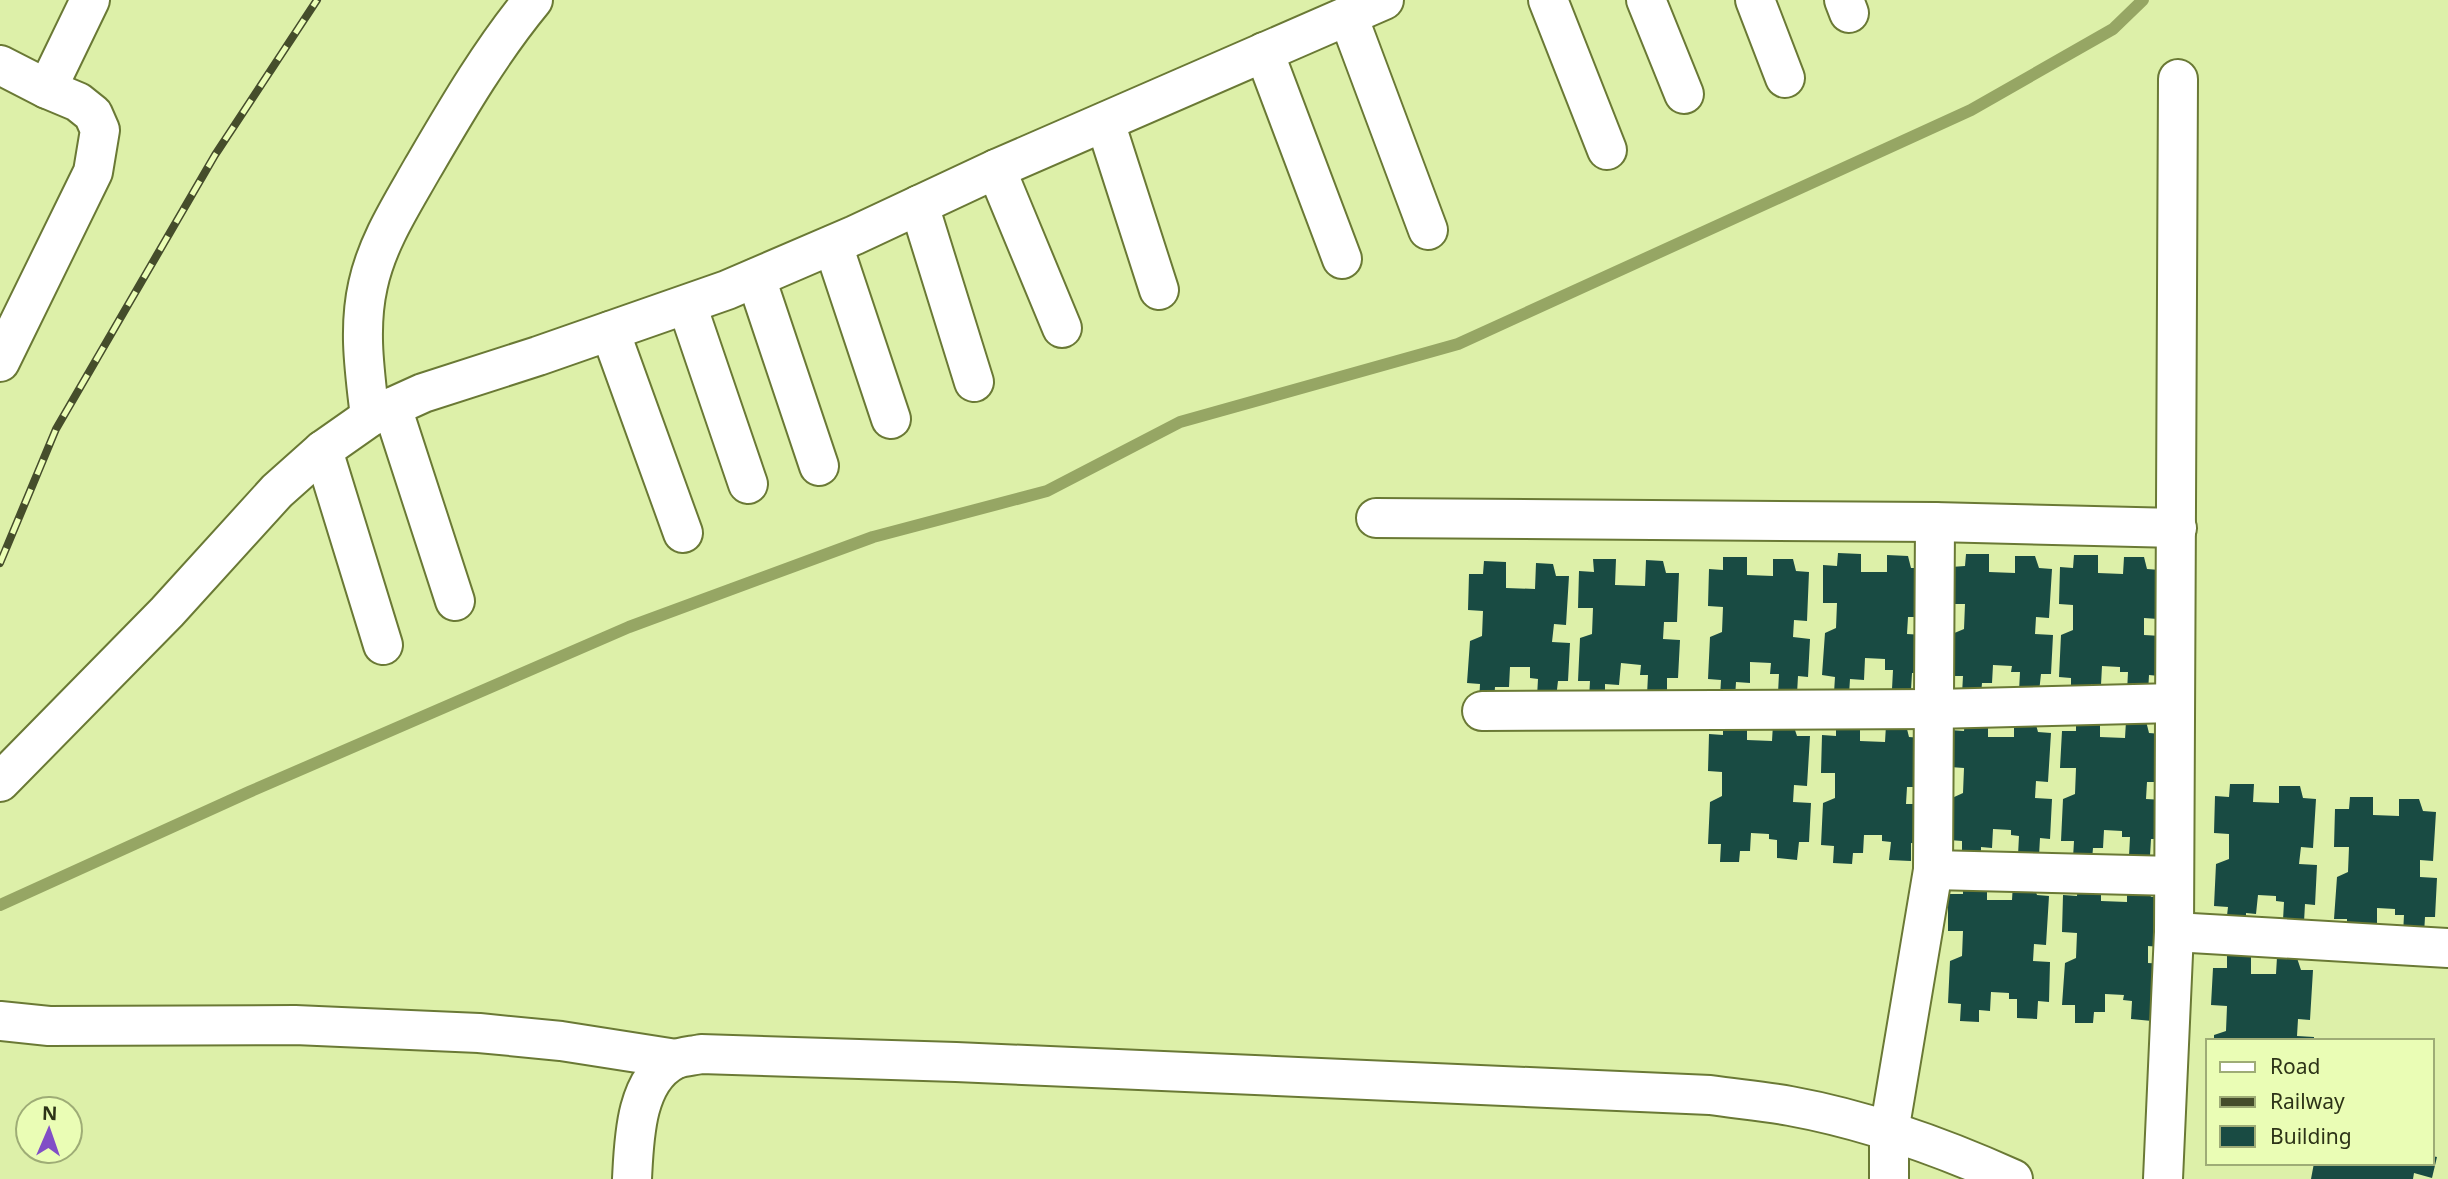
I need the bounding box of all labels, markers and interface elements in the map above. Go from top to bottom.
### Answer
legend [2206,1039,2434,1165]
text: Road [2270,1052,2320,1080]
text: Railway [2270,1087,2345,1115]
north arrow [14,1095,84,1165]
text: N [41,1100,58,1126]
text: Building [2270,1122,2352,1150]

